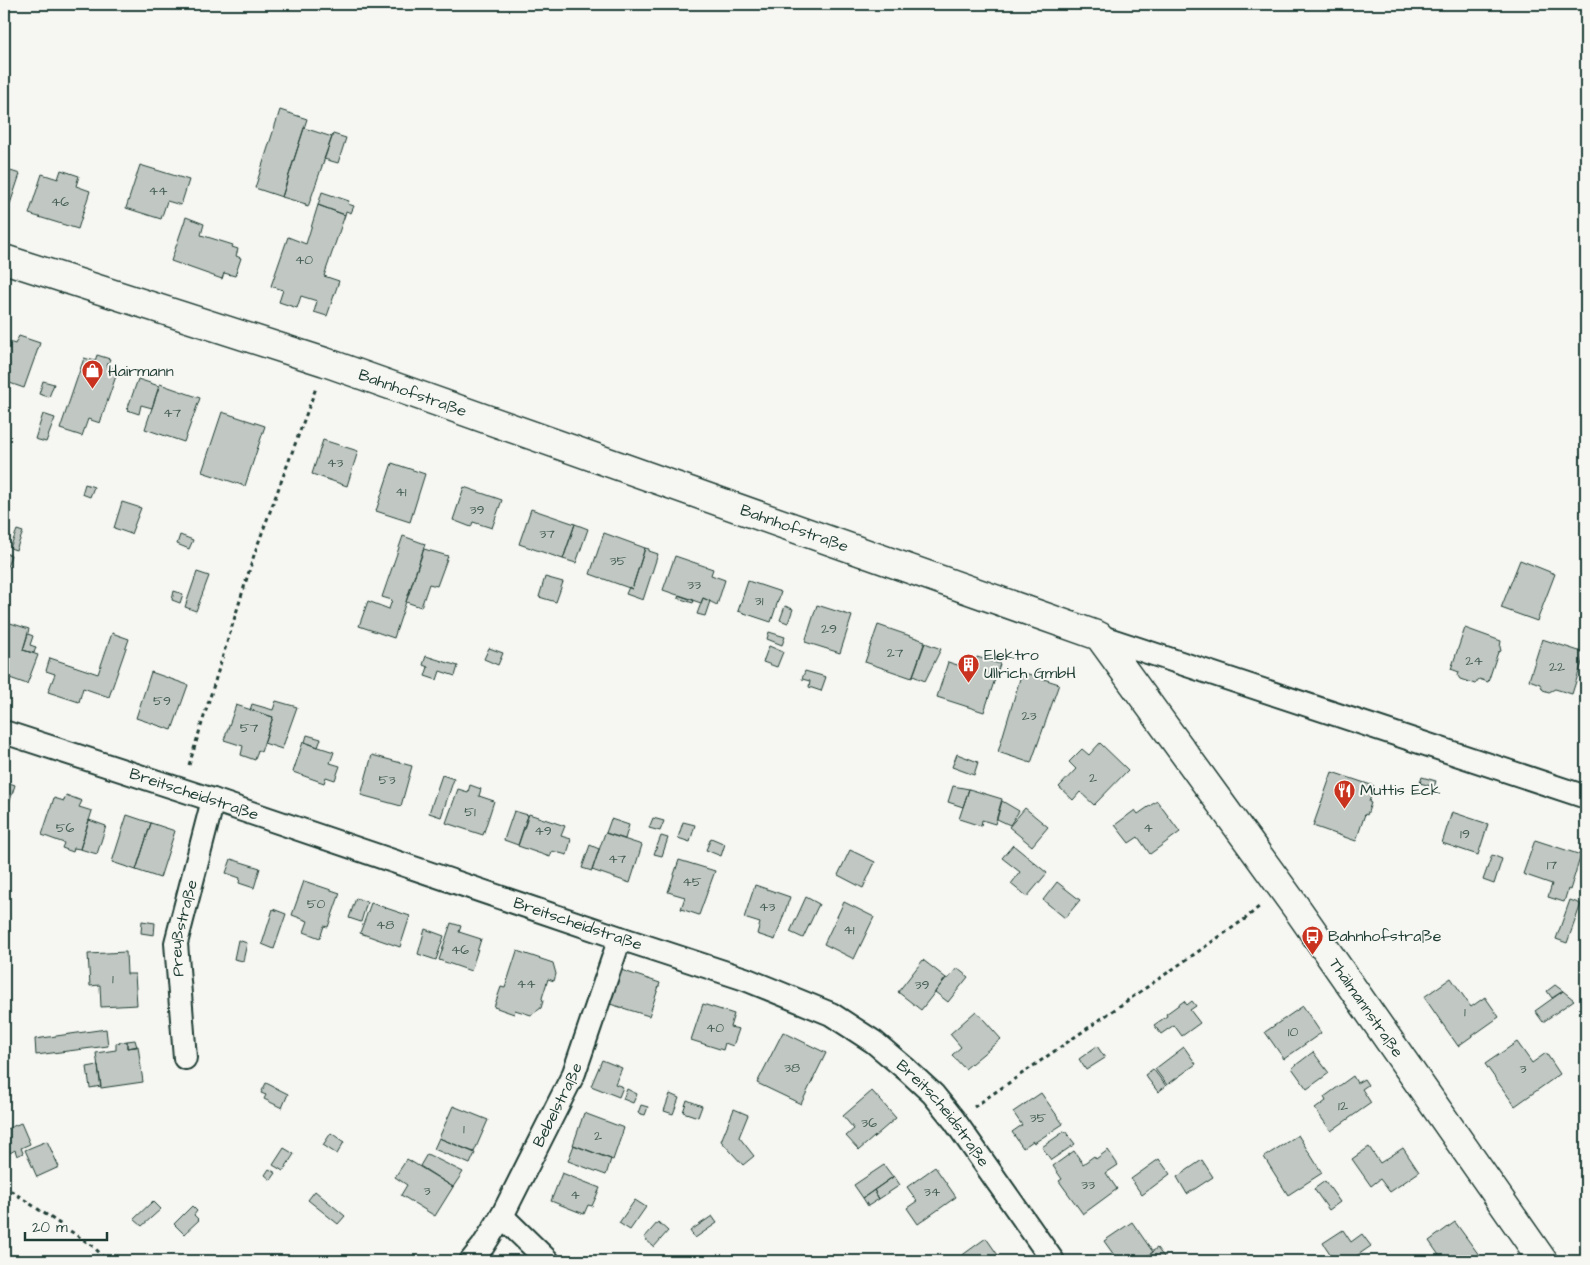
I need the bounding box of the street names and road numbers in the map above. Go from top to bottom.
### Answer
street label: Bahnhofstraße [355,364,470,422]
street label: Bahnhofstraße [737,499,852,558]
street label: Breitscheidstraße [127,763,262,826]
street label: Preußstraße [165,877,203,977]
street label: Breitscheidstraße [511,892,645,956]
street label: Thälmannstraße [1324,954,1409,1062]
street label: Breitscheidstraße [892,1055,995,1172]
street label: Bebelstraße [527,1060,588,1151]

